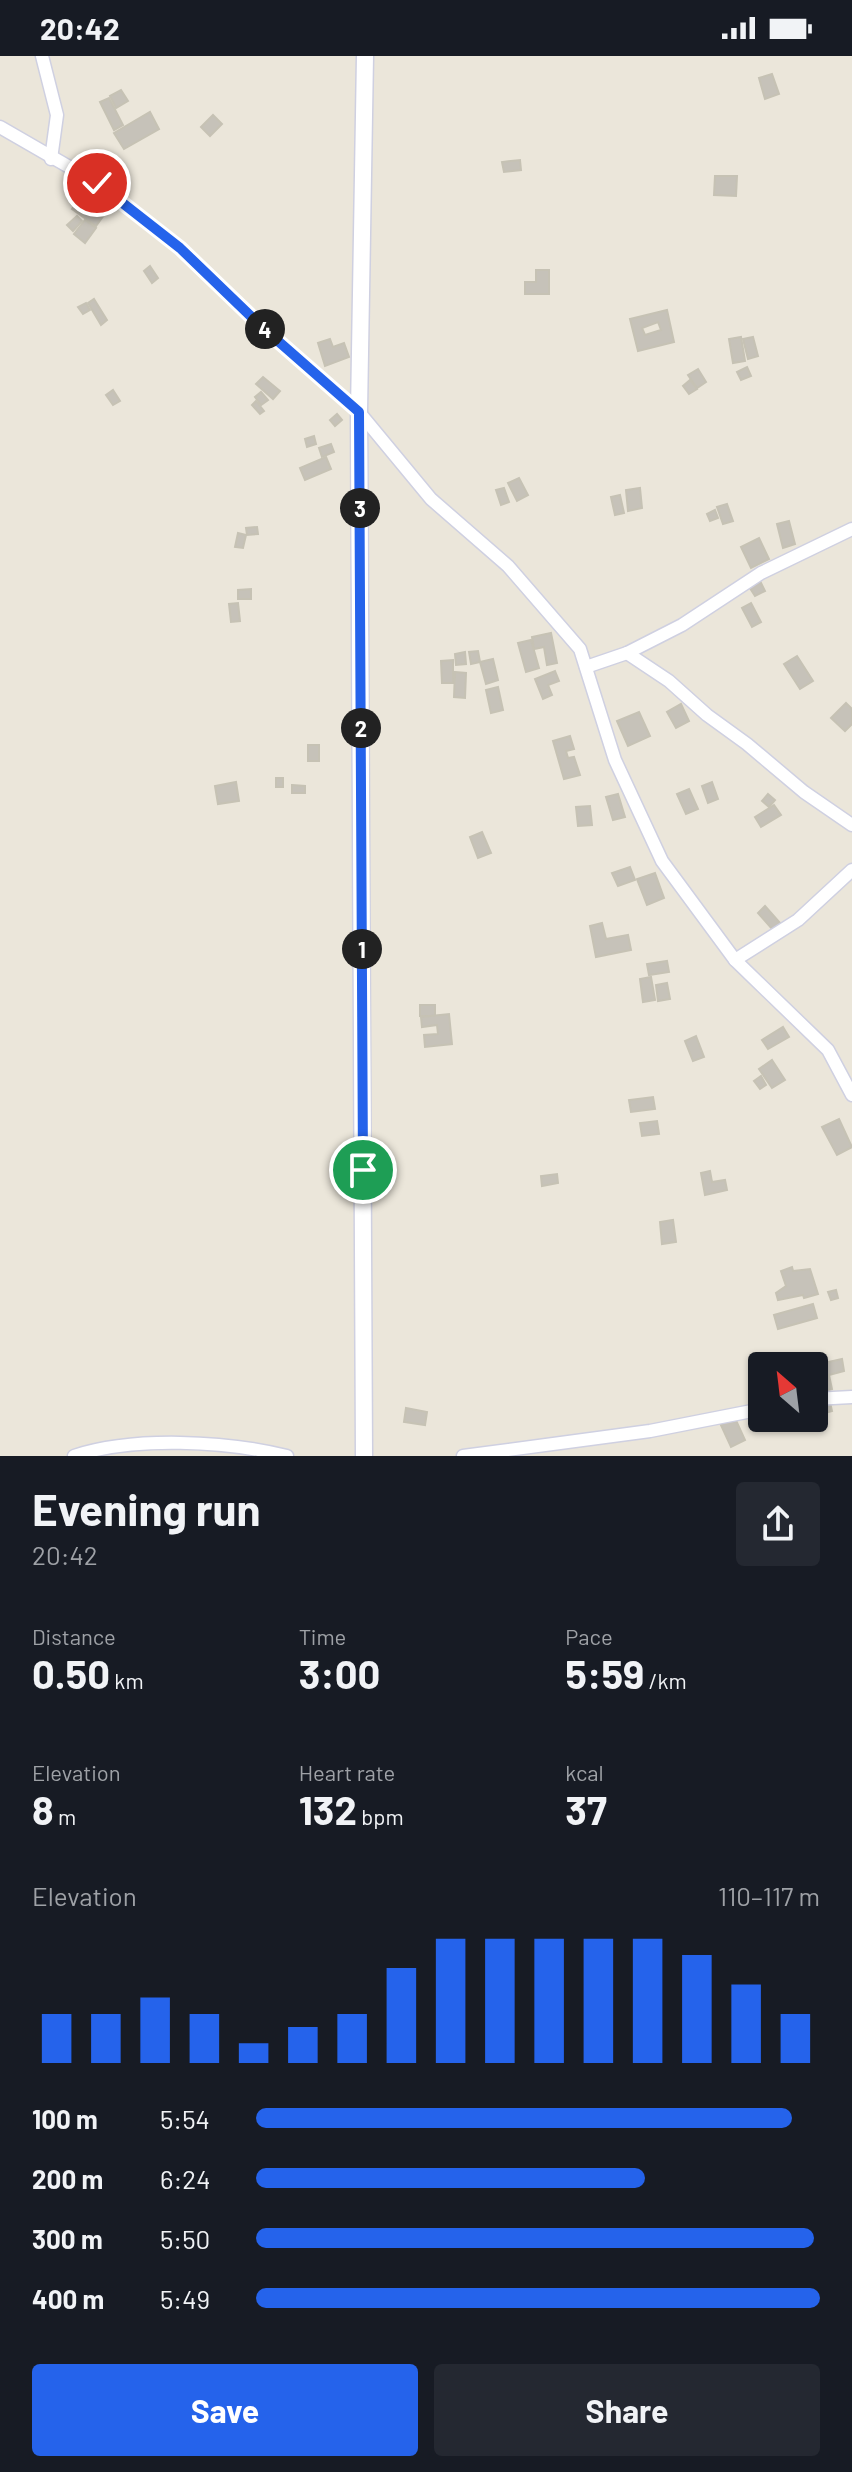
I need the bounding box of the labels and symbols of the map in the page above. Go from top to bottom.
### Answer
pin [63,149,131,217]
pin: 4 [245,309,285,349]
pin: 3 [340,488,380,528]
pin: 2 [341,708,381,748]
pin: 1 [342,929,382,969]
pin [329,1136,397,1204]
north arrow [748,1352,828,1432]

